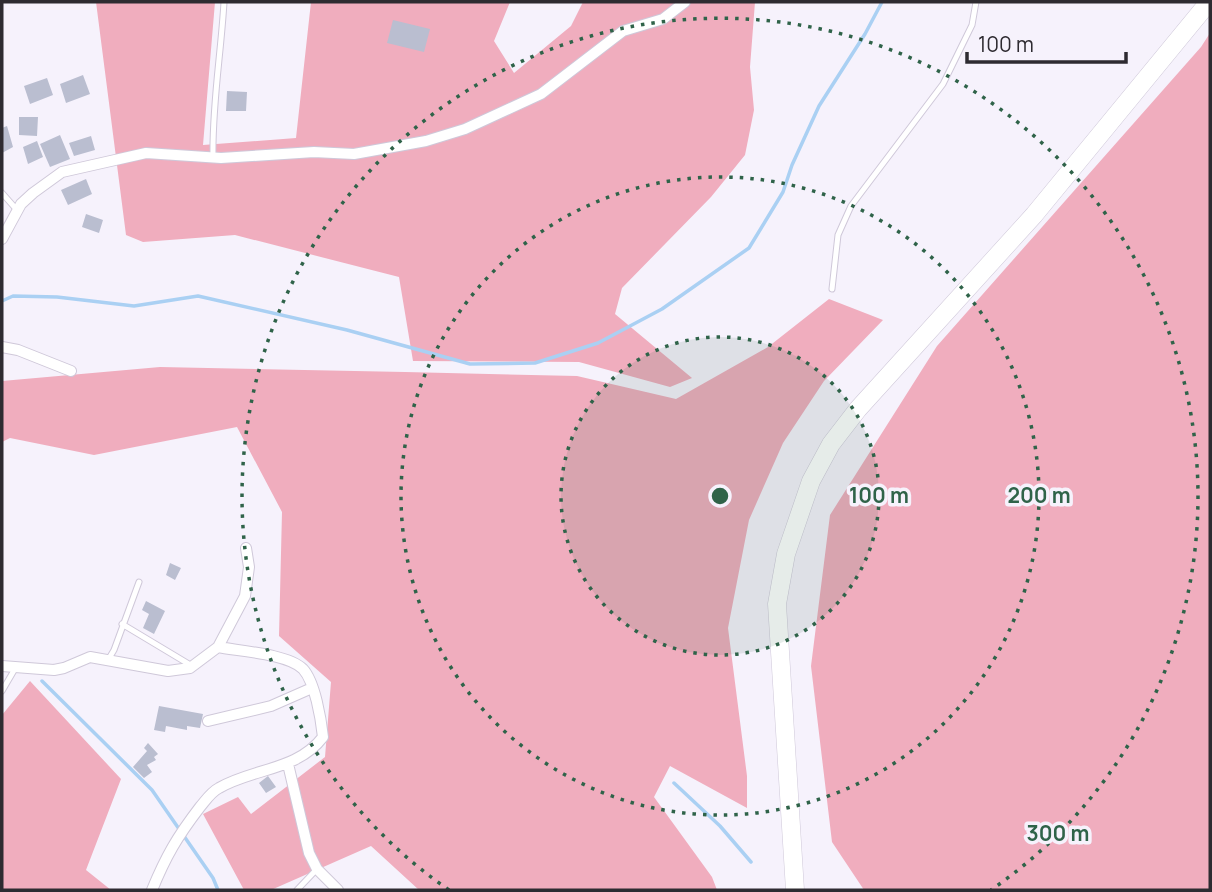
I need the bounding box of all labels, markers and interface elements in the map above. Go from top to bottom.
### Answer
scale bar [967,21,1126,65]
text: 100 m [978,30,1034,58]
text: 100 m [849,481,909,509]
text: 200 m [1007,481,1071,509]
centre of rings [708,484,732,508]
text: 300 m [1027,819,1089,847]

